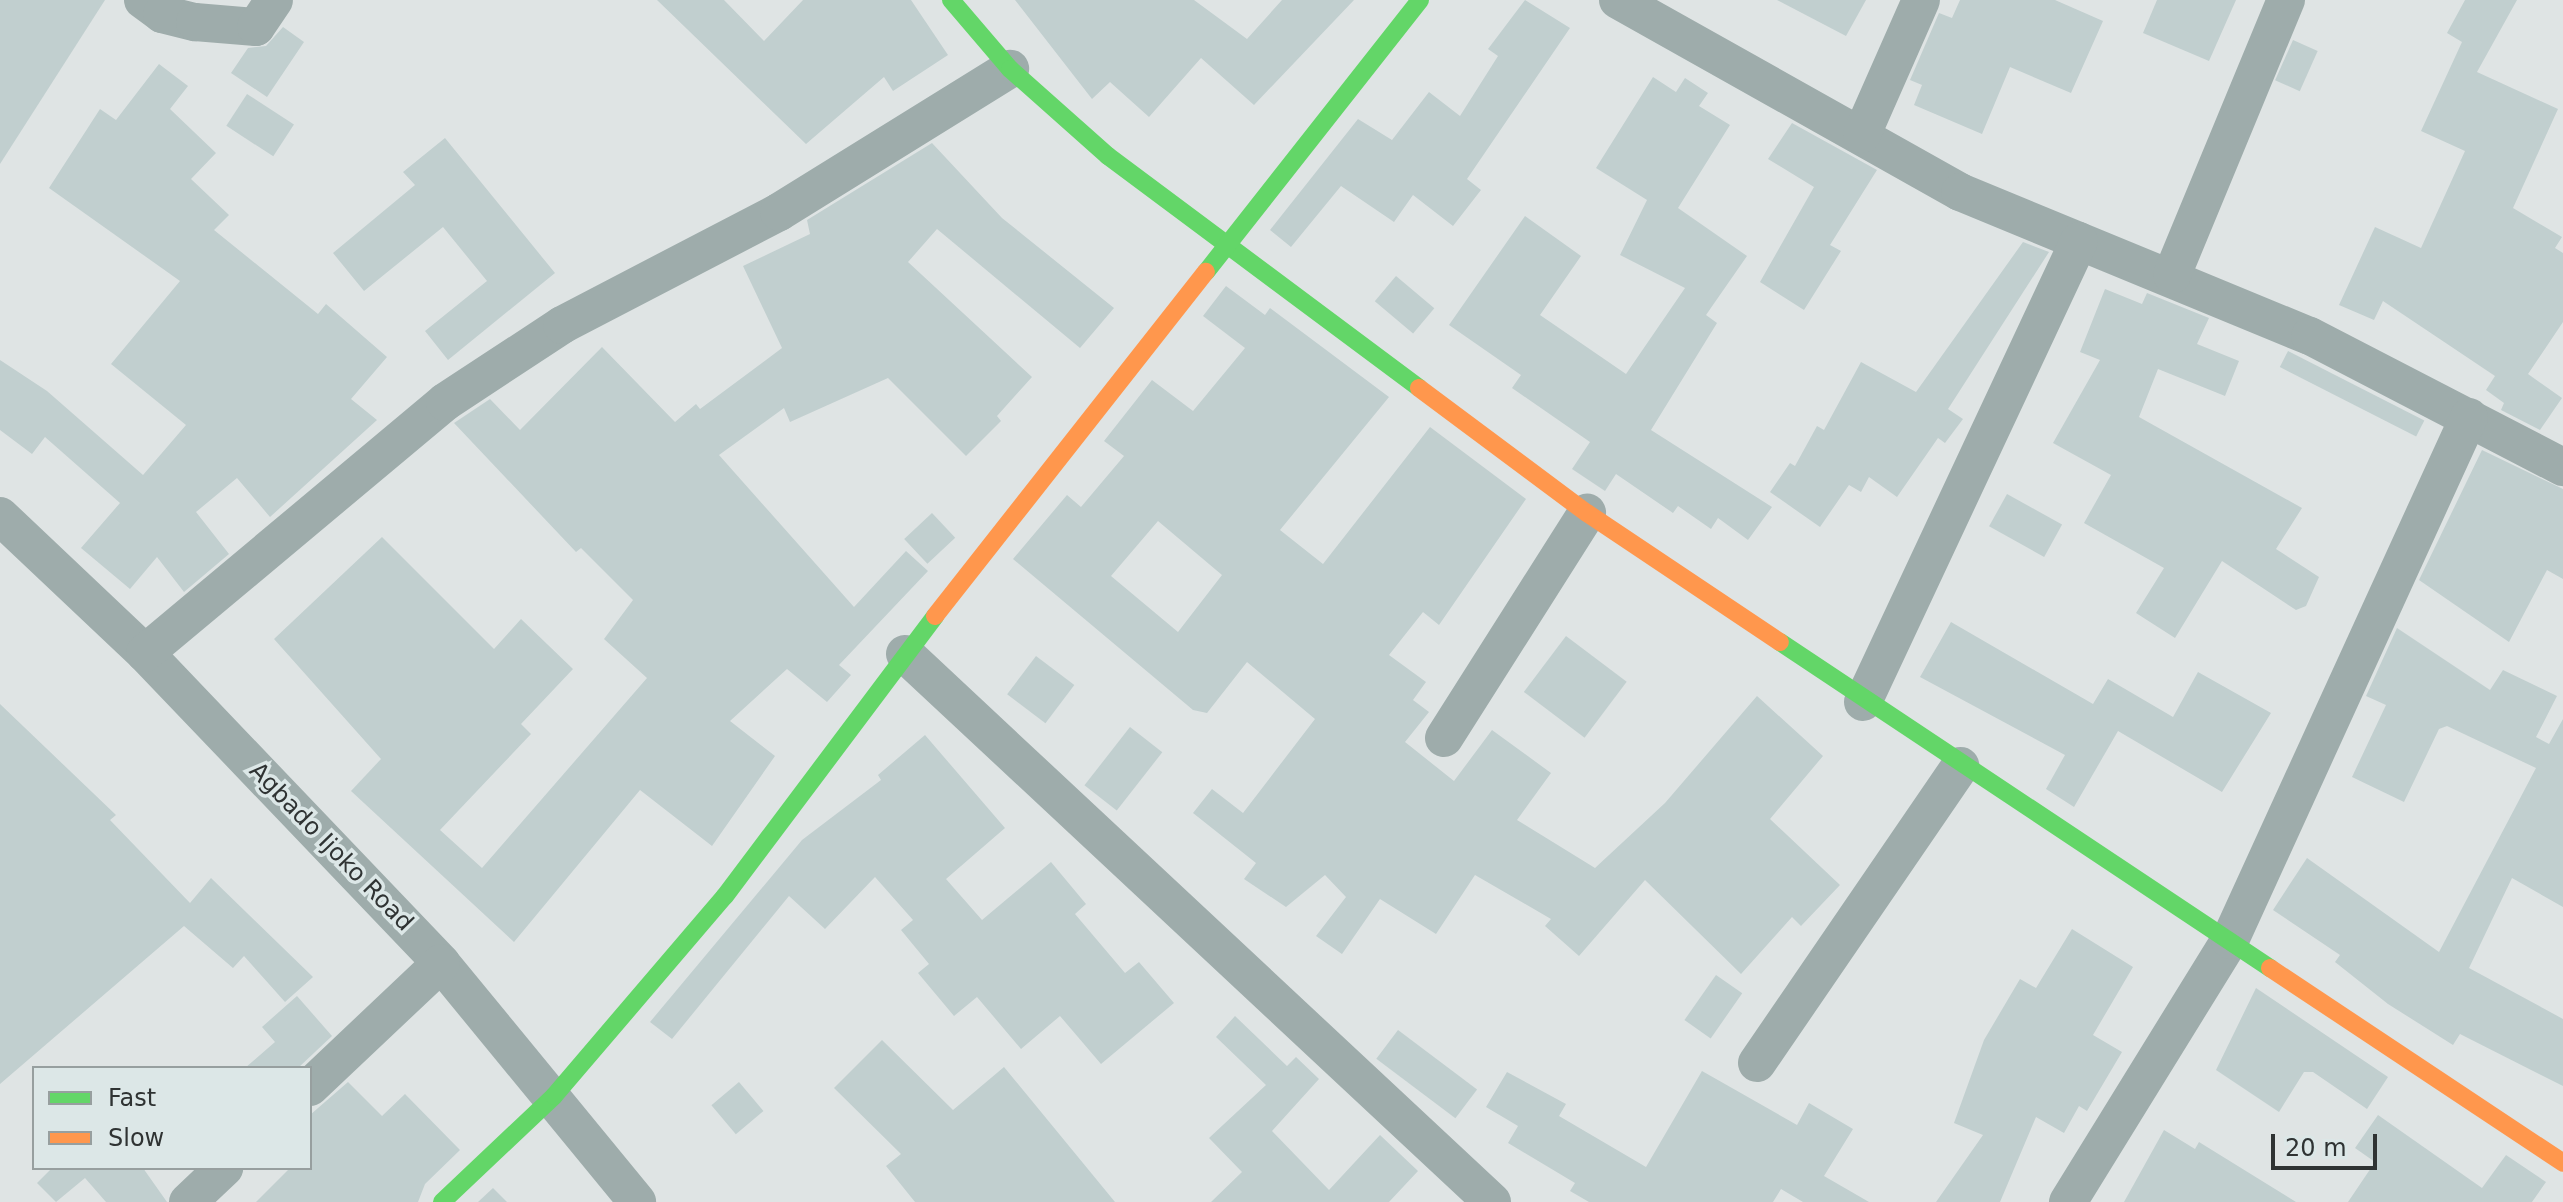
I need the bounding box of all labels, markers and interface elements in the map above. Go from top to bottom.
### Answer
street label: Agbado Ijoko Road [243,757,419,937]
legend [32,1066,312,1170]
text: Fast [108,1084,156,1112]
scale bar [2275,1118,2381,1168]
text: Slow [108,1124,164,1152]
text: 20 m [2285,1134,2347,1162]

